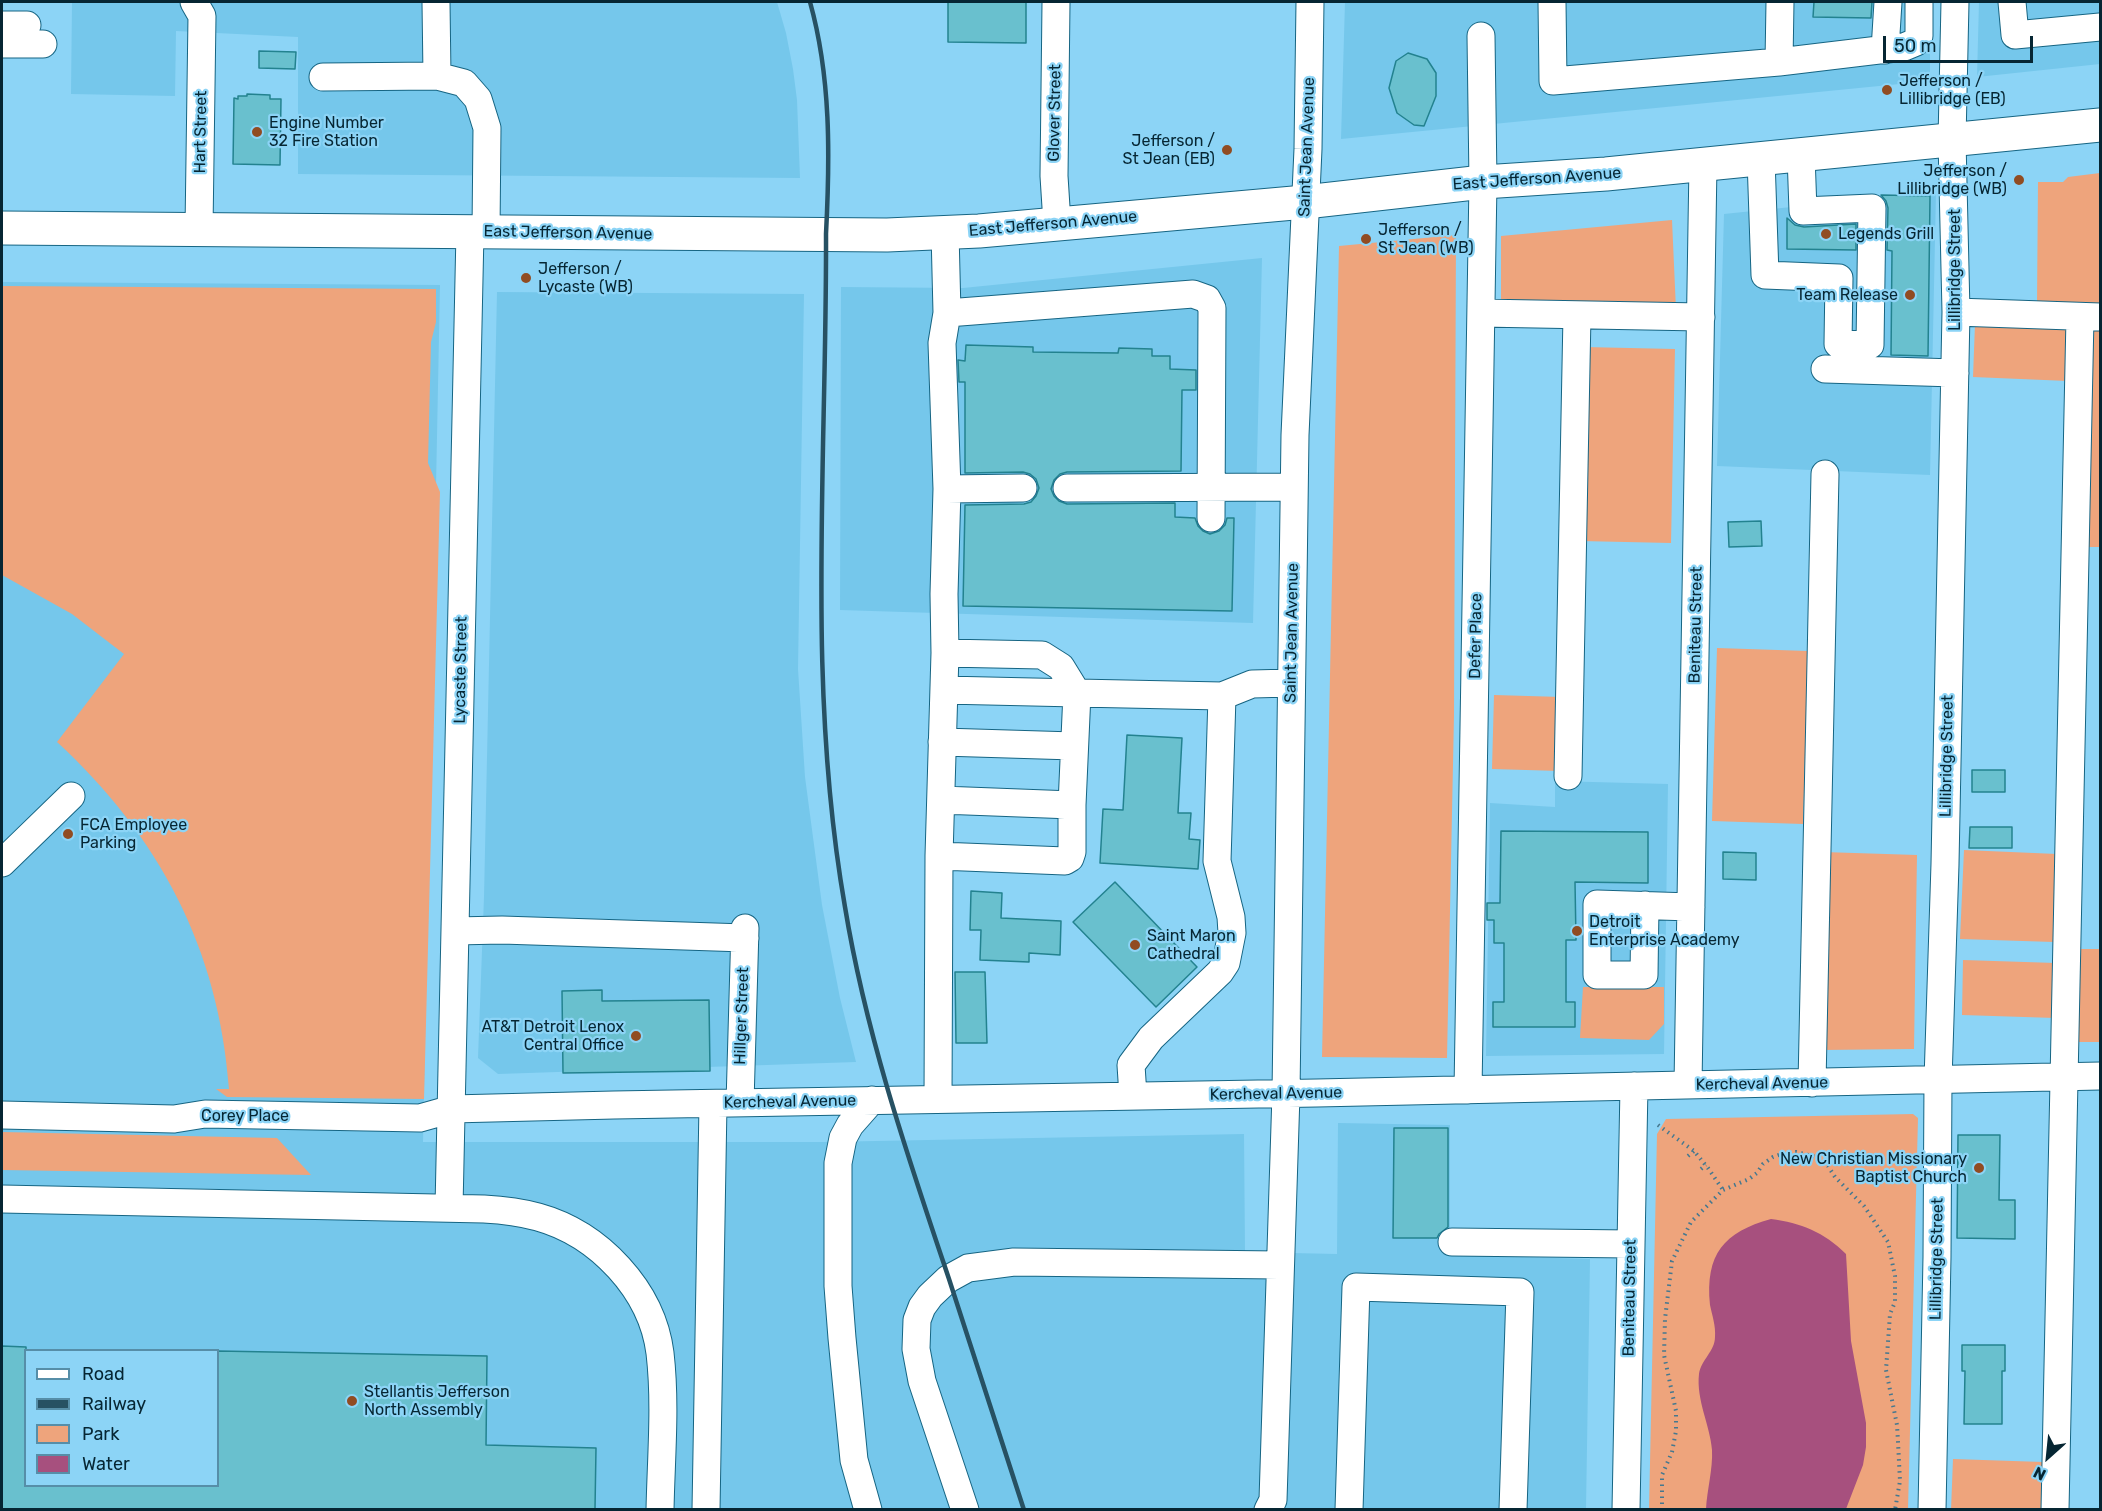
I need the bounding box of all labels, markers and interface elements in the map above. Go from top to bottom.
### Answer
scale bar [1886,24,2036,62]
text: 50 m [1894,35,1937,57]
street label: Glover Street [1045,64,1065,162]
place label: Jefferson / Lillibridge (EB) [1899,71,2006,109]
street label: Saint Jean Avenue [1295,77,1319,217]
marker: Jefferson / Lillibridge (EB) [1880,83,1894,97]
street label: Hart Street [191,90,211,174]
place label: Engine Number 32 Fire Station [269,113,384,151]
marker: Engine Number 32 Fire Station [250,125,264,139]
place label: Jefferson / St Jean (EB) [1123,131,1215,169]
marker: Jefferson / St Jean (EB) [1220,143,1234,157]
place label: Jefferson / Lillibridge (WB) [1897,161,2007,199]
street label: East Jefferson Avenue [1452,164,1622,194]
marker: Jefferson / Lillibridge (WB) [2012,173,2026,187]
street label: East Jefferson Avenue [968,207,1138,241]
street label: Lillibridge Street [1945,209,1965,331]
place label: Jefferson / St Jean (WB) [1378,220,1474,258]
street label: East Jefferson Avenue [483,222,653,244]
place label: Legends Grill [1838,224,1934,244]
marker: Legends Grill [1819,227,1833,241]
marker: Jefferson / St Jean (WB) [1359,232,1373,246]
place label: Jefferson / Lycaste (WB) [538,259,633,297]
marker: Jefferson / Lycaste (WB) [519,271,533,285]
place label: Team Release [1796,285,1898,305]
marker: Team Release [1903,288,1917,302]
street label: Saint Jean Avenue [1281,563,1303,703]
street label: Beniteau Street [1685,566,1707,684]
street label: Defer Place [1466,593,1486,679]
street label: Lycaste Street [450,616,472,724]
street label: Lillibridge Street [1936,695,1958,817]
place label: FCA Employee Parking [80,815,187,853]
marker: FCA Employee Parking [61,827,75,841]
place label: Detroit Enterprise Academy [1589,912,1740,950]
marker: Detroit Enterprise Academy [1570,924,1584,938]
place label: Saint Maron Cathedral [1147,926,1236,964]
marker: Saint Maron Cathedral [1128,938,1142,952]
street label: Hillger Street [731,967,753,1065]
place label: AT&T Detroit Lenox Central Office [482,1017,624,1055]
marker: AT&T Detroit Lenox Central Office [629,1029,643,1043]
street label: Kercheval Avenue [1696,1073,1828,1095]
street label: Kercheval Avenue [1210,1083,1342,1105]
street label: Kercheval Avenue [724,1091,856,1113]
street label: Corey Place [201,1106,289,1126]
place label: New Christian Missionary Baptist Church [1780,1149,1967,1187]
marker: New Christian Missionary Baptist Church [1972,1161,1986,1175]
street label: Lillibridge Street [1926,1198,1948,1320]
street label: Beniteau Street [1619,1239,1641,1357]
legend [24,1349,219,1487]
text: Road [82,1363,125,1385]
place label: Stellantis Jefferson North Assembly [364,1382,510,1420]
text: Railway [82,1393,146,1415]
marker: Stellantis Jefferson North Assembly [345,1394,359,1408]
text: Park [82,1423,119,1445]
north arrow [2018,1427,2078,1487]
text: Water [82,1453,130,1475]
text: N [2030,1462,2049,1485]

